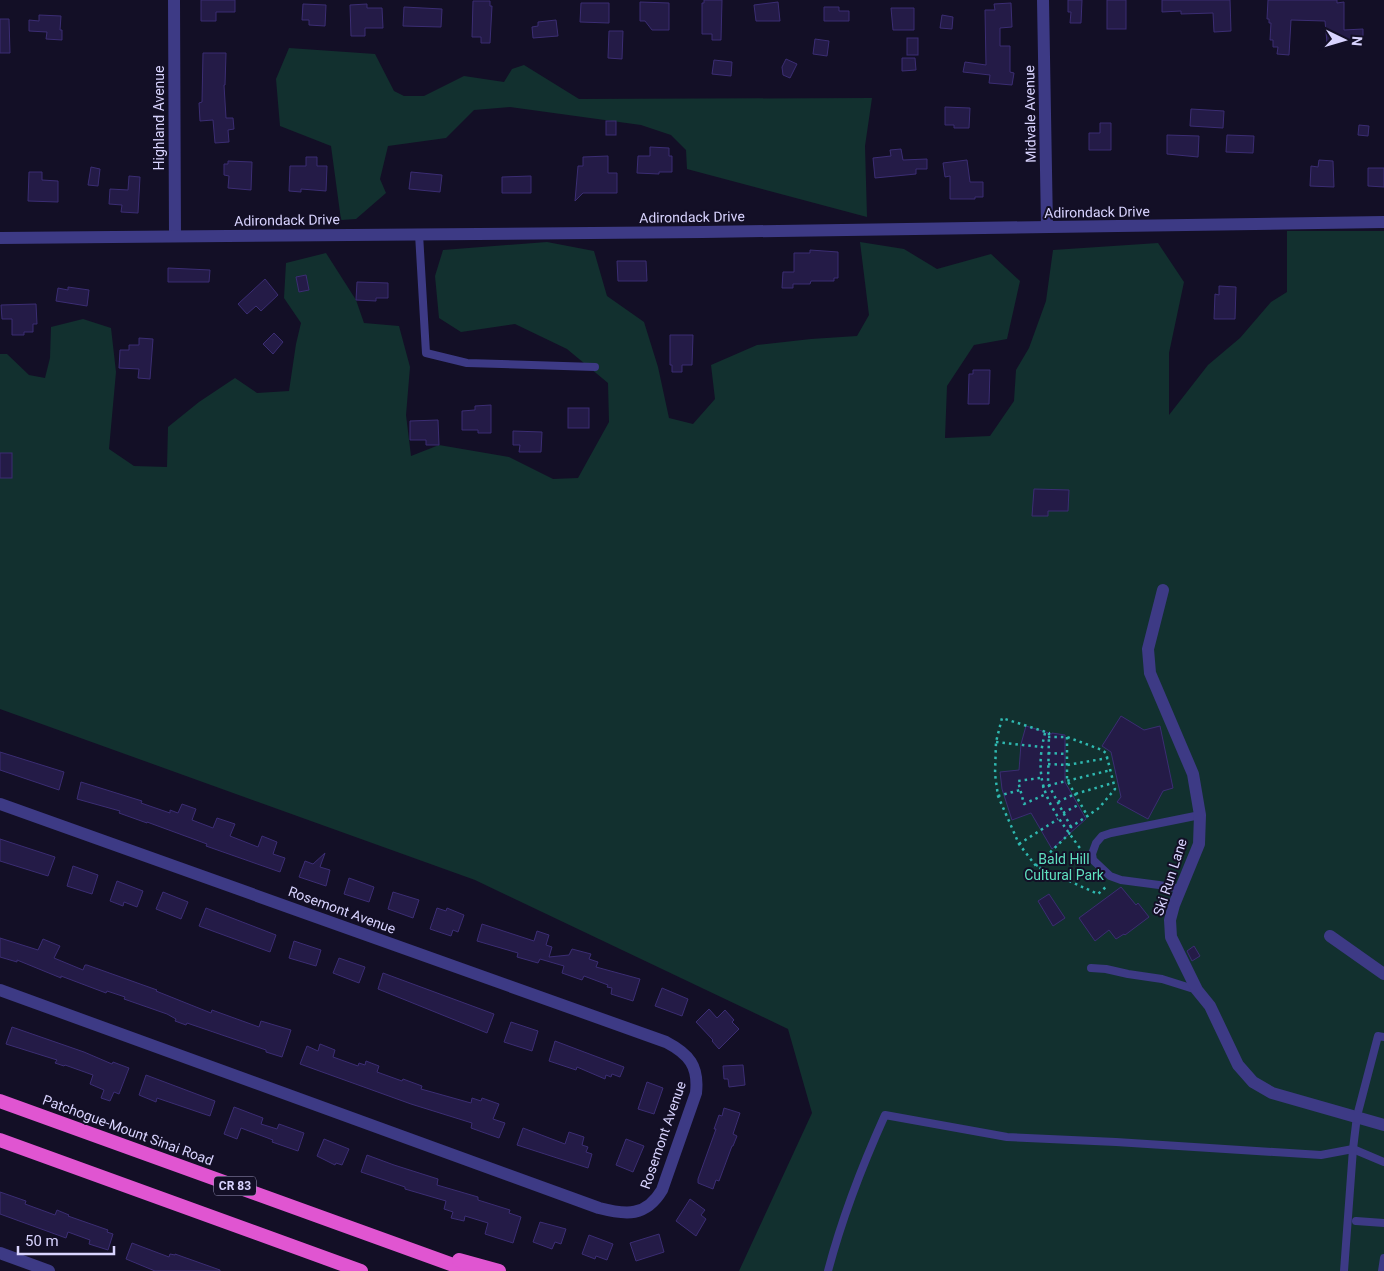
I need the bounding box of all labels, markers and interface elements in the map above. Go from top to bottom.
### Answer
north arrow [1319,15,1369,65]
text: N [1349,36,1365,47]
street label: Midvale Avenue [1021,65,1039,163]
street label: Highland Avenue [151,66,167,170]
street label: Adirondack Drive [1044,203,1150,221]
street label: Adirondack Drive [639,208,745,226]
street label: Adirondack Drive [234,211,340,229]
street label: Ski Run Lane [1150,836,1190,918]
park label: Bald Hill Cultural Park [1024,851,1105,883]
street label: Rosemont Avenue [286,883,398,937]
street label: Rosemont Avenue [637,1079,689,1191]
street label: Patchogue-Mount Sinai Road [40,1092,216,1168]
road number: CR 83 [214,1176,256,1196]
scale bar [18,1224,114,1256]
text: 50 m [25,1232,59,1250]

